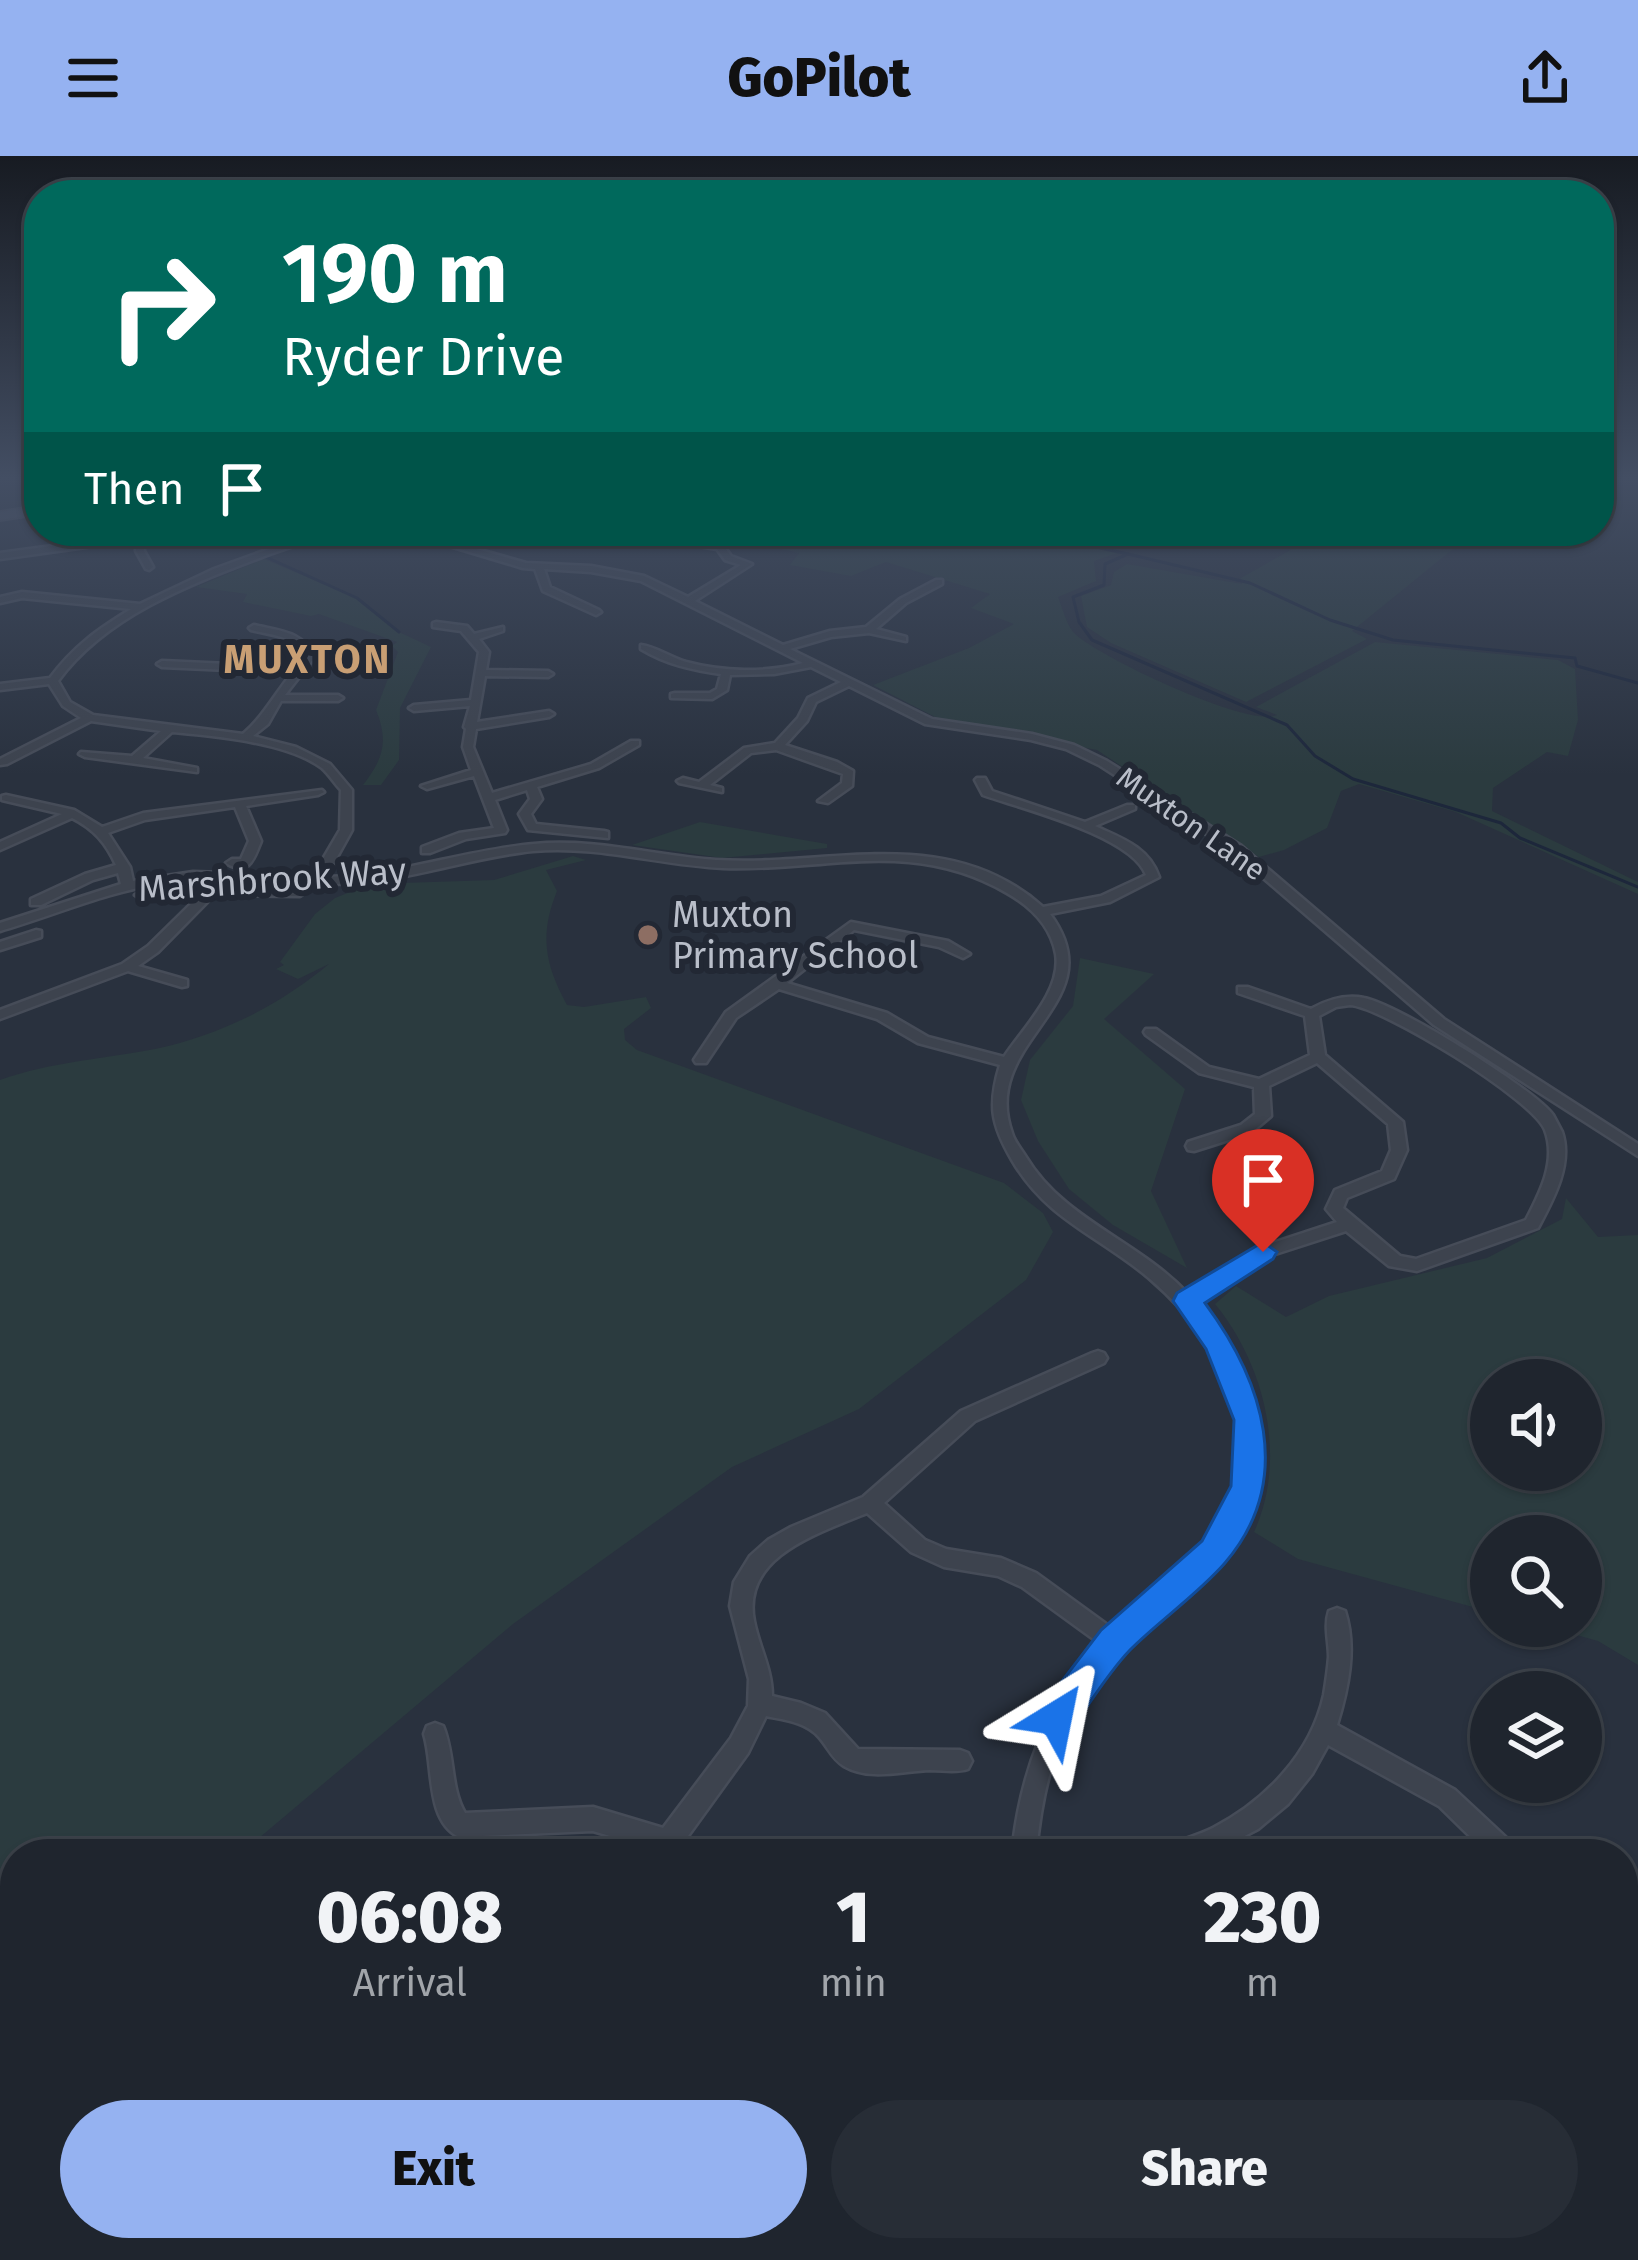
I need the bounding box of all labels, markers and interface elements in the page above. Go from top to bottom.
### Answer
icon: menu [60,45,126,111]
icon: share [1512,45,1578,111]
text: GoPilot [727,46,911,110]
text: 190 m [282,223,508,324]
icon: right [84,228,240,384]
text: Ryder Drive [282,325,565,389]
icon: arrive [209,456,275,522]
text: Then [84,462,185,516]
district label: MUXTON [224,637,392,683]
street label: Muxton Lane [1110,759,1272,889]
street label: Marshbrook Way [137,849,408,911]
place label: Muxton Primary School [672,893,918,978]
marker: Muxton Primary School [635,922,661,948]
pin [1212,1129,1314,1252]
icon: arrive [1230,1147,1296,1213]
map controls [1470,1359,1602,1803]
button: sound [1470,1359,1602,1491]
button: search [1470,1515,1602,1647]
position arrow [993,1655,1119,1781]
button: layers [1470,1671,1602,1803]
text: 06:08 [317,1875,503,1961]
text: 1 [836,1875,870,1961]
text: 230 [1203,1875,1321,1961]
text: Arrival [353,1960,467,2006]
text: min [820,1960,887,2006]
text: m [1246,1960,1279,2006]
button: Exit [60,2100,807,2238]
button: Share [831,2100,1578,2238]

